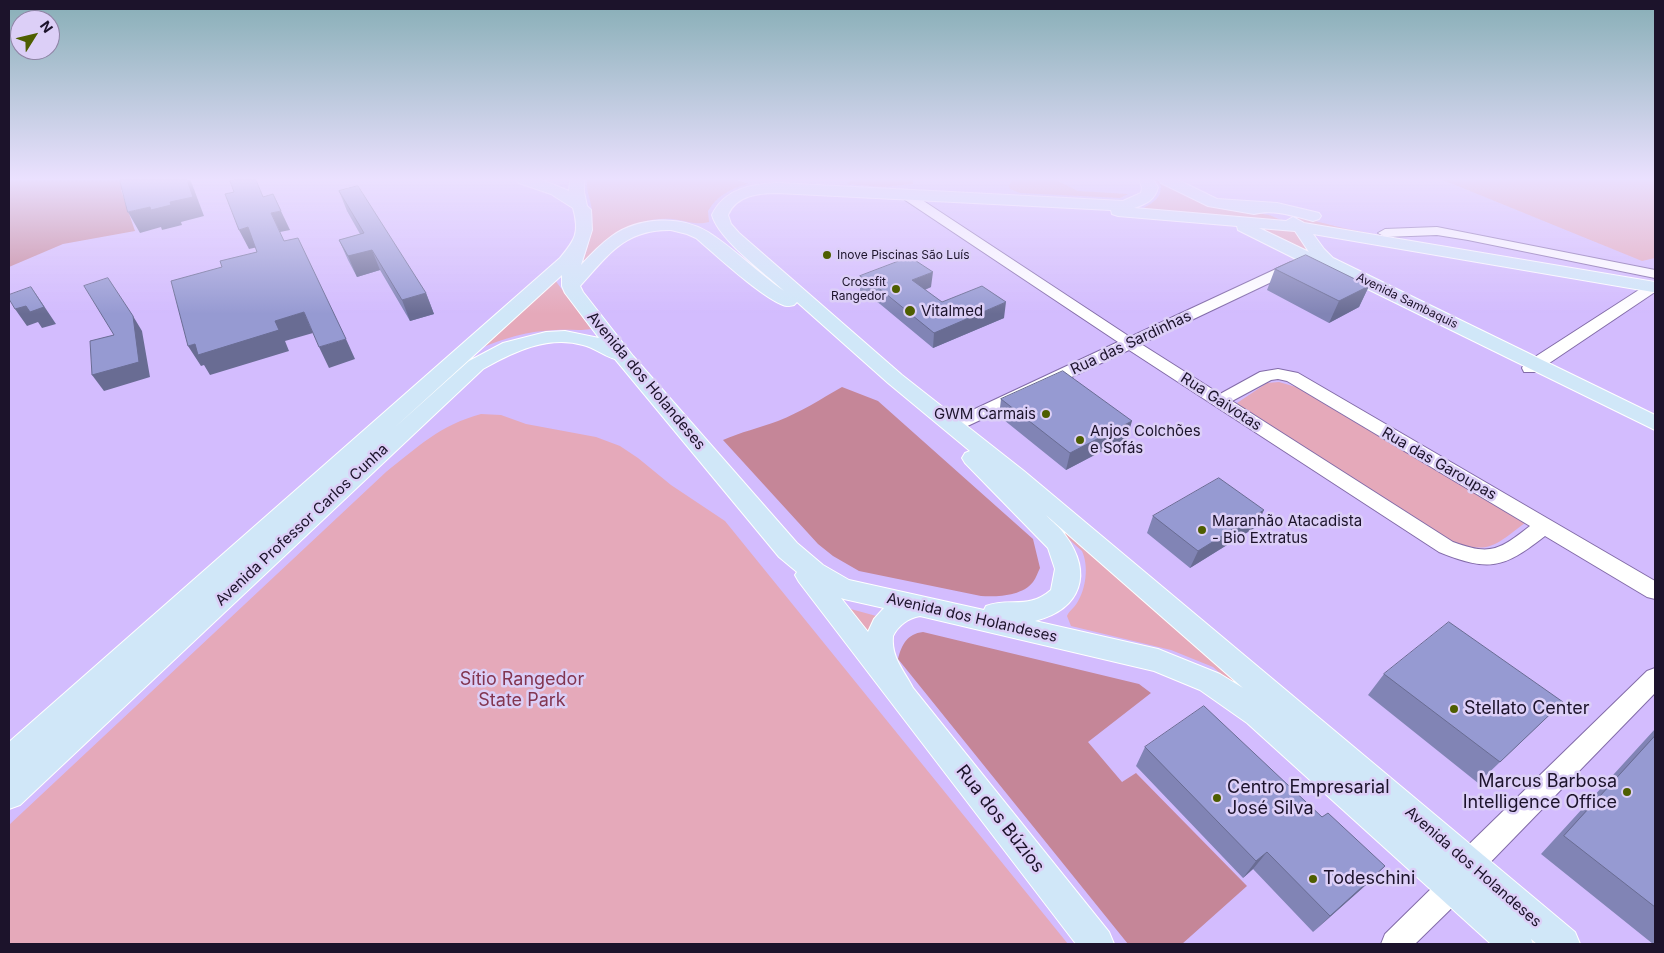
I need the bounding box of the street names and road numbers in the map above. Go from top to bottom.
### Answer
street label: Avenida Sambaquis [1354,270,1460,332]
street label: Rua das Sardinhas [1068,307,1194,379]
street label: Avenida dos Holandeses [583,308,709,454]
street label: Rua Gaivotas [1177,369,1265,435]
street label: Rua das Garoupas [1378,424,1500,504]
street label: Avenida Professor Carlos Cunha [212,440,392,610]
street label: Avenida dos Holandeses [885,590,1059,646]
street label: Rua dos Búzios [951,761,1049,877]
street label: Avenida dos Holandeses [1401,803,1545,931]

